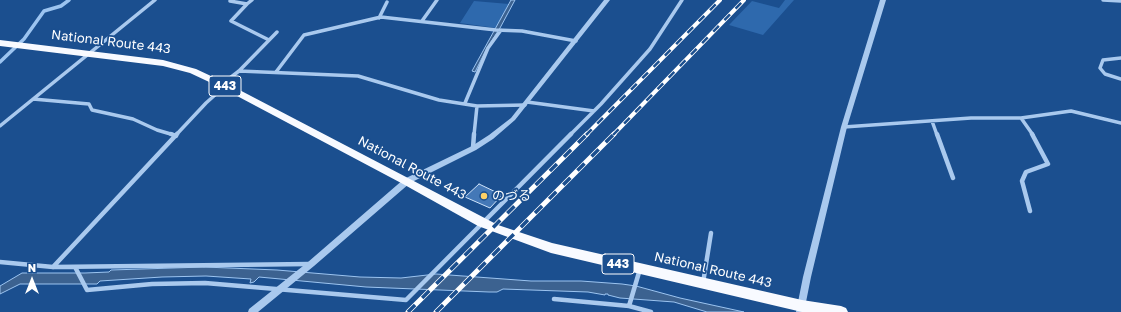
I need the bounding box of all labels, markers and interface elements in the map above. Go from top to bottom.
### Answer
street label: National Route 443 [50,27,172,57]
road number: 443 [209,76,241,96]
street label: National Route 443 [355,133,469,203]
place label: のづる [492,188,531,204]
marker: のづる [479,191,489,201]
street label: National Route 443 [653,249,773,291]
road number: 443 [602,254,634,274]
north arrow [12,260,52,300]
text: N [28,261,36,274]

